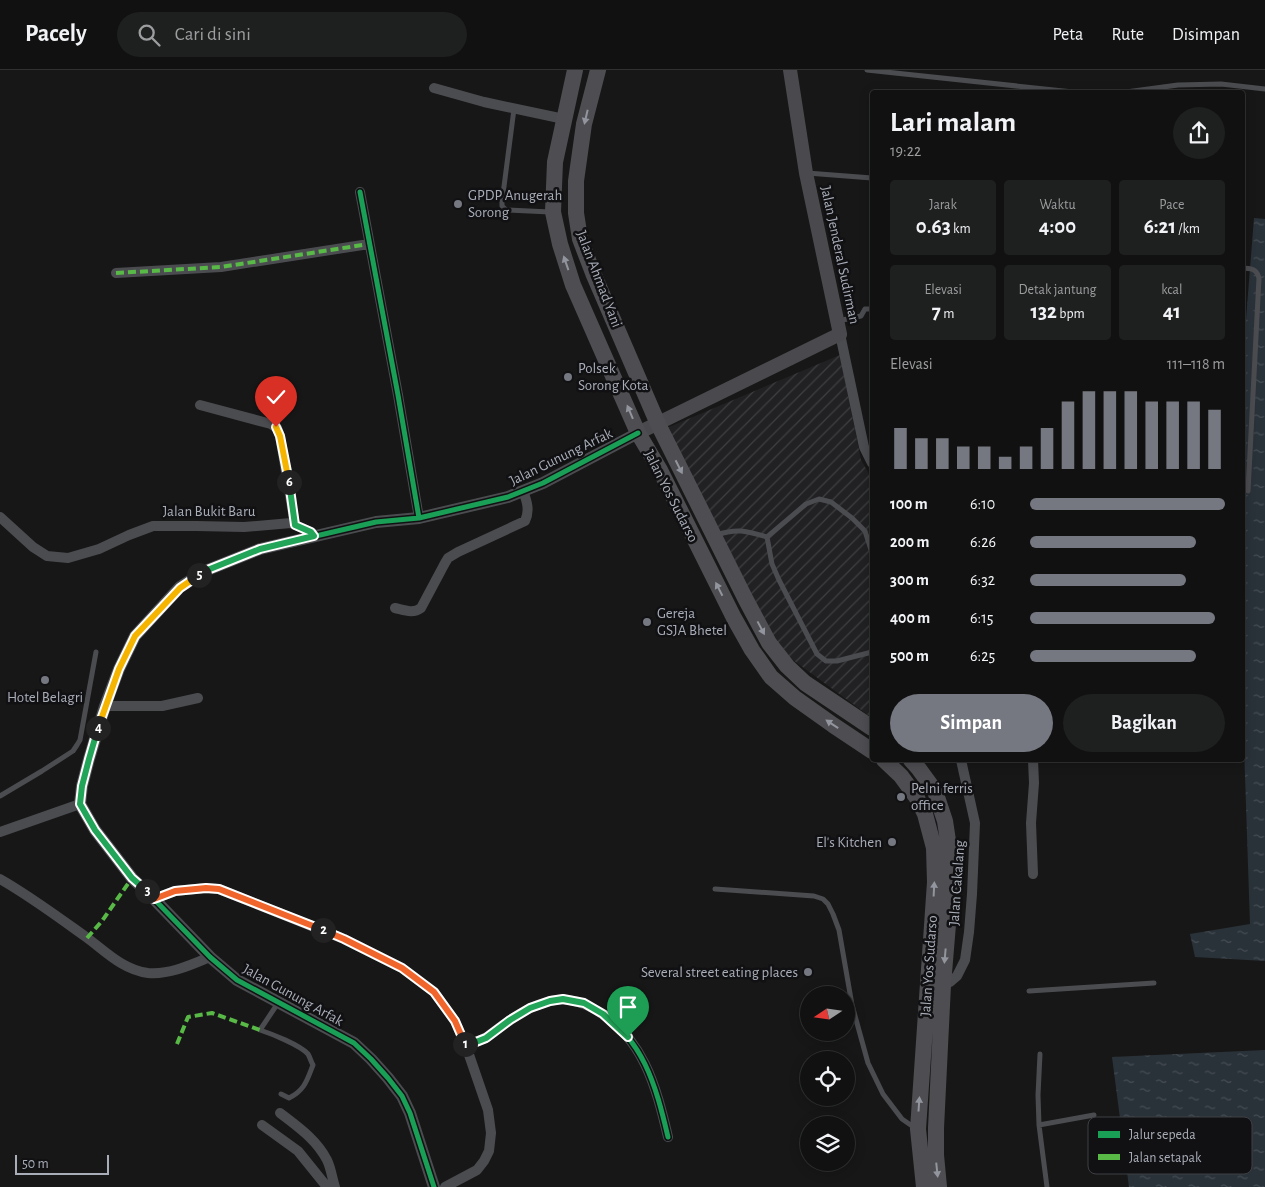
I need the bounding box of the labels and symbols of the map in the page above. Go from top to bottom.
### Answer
one-way arrow [582,110,590,125]
street label: Jalan Jenderal Sudirman [818,184,862,326]
place label: GPDP Anugerah Sorong [468,188,562,220]
marker: GPDP Anugerah Sorong [452,198,464,210]
street label: Jalan Ahmad Yani [574,228,624,330]
one-way arrow [562,255,570,270]
place label: Polsek Sorong Kota [578,361,649,393]
marker: Polsek Sorong Kota [562,371,574,383]
pin [255,376,297,427]
one-way arrow [625,405,633,419]
street label: Jalan Gunung Arfak [507,426,615,488]
street label: Jalan Yos Sudarso [641,447,701,545]
one-way arrow [675,460,683,474]
pin: 6 [276,470,302,494]
street label: Jalan Bukit Baru [163,504,256,519]
pin: 5 [186,562,212,588]
one-way arrow [715,581,723,596]
place label: Gereja GSJA Bhetel [657,606,727,638]
marker: Gereja GSJA Bhetel [641,616,653,628]
one-way arrow [757,620,765,635]
marker: Hotel Belagri [39,674,51,686]
place label: Hotel Belagri [7,690,83,705]
pin: 4 [86,716,110,740]
one-way arrow [825,719,839,729]
place label: Pelni ferris office [911,781,973,813]
marker: Pelni ferris office [895,791,907,803]
place label: El's Kitchen [816,835,882,850]
marker: El's Kitchen [886,836,898,848]
street label: Jalan Cakalang [947,839,968,926]
pin: 3 [134,878,160,904]
one-way arrow [931,881,939,897]
street label: Jalan Yos Sudarso [918,915,940,1017]
pin: 2 [310,918,336,942]
one-way arrow [941,948,949,964]
street label: Jalan Gunung Arfak [240,961,346,1029]
place label: Several street eating places [641,965,798,980]
marker: Several street eating places [802,966,814,978]
pin [607,986,649,1037]
north arrow [800,986,855,1041]
pin: 1 [452,1032,478,1056]
one-way arrow [916,1095,924,1111]
legend [1088,1117,1252,1174]
text: Jalur sepeda [1129,1128,1196,1142]
text: Jalan setapak [1129,1151,1202,1165]
scale bar [15,1152,109,1175]
one-way arrow [934,1163,942,1179]

